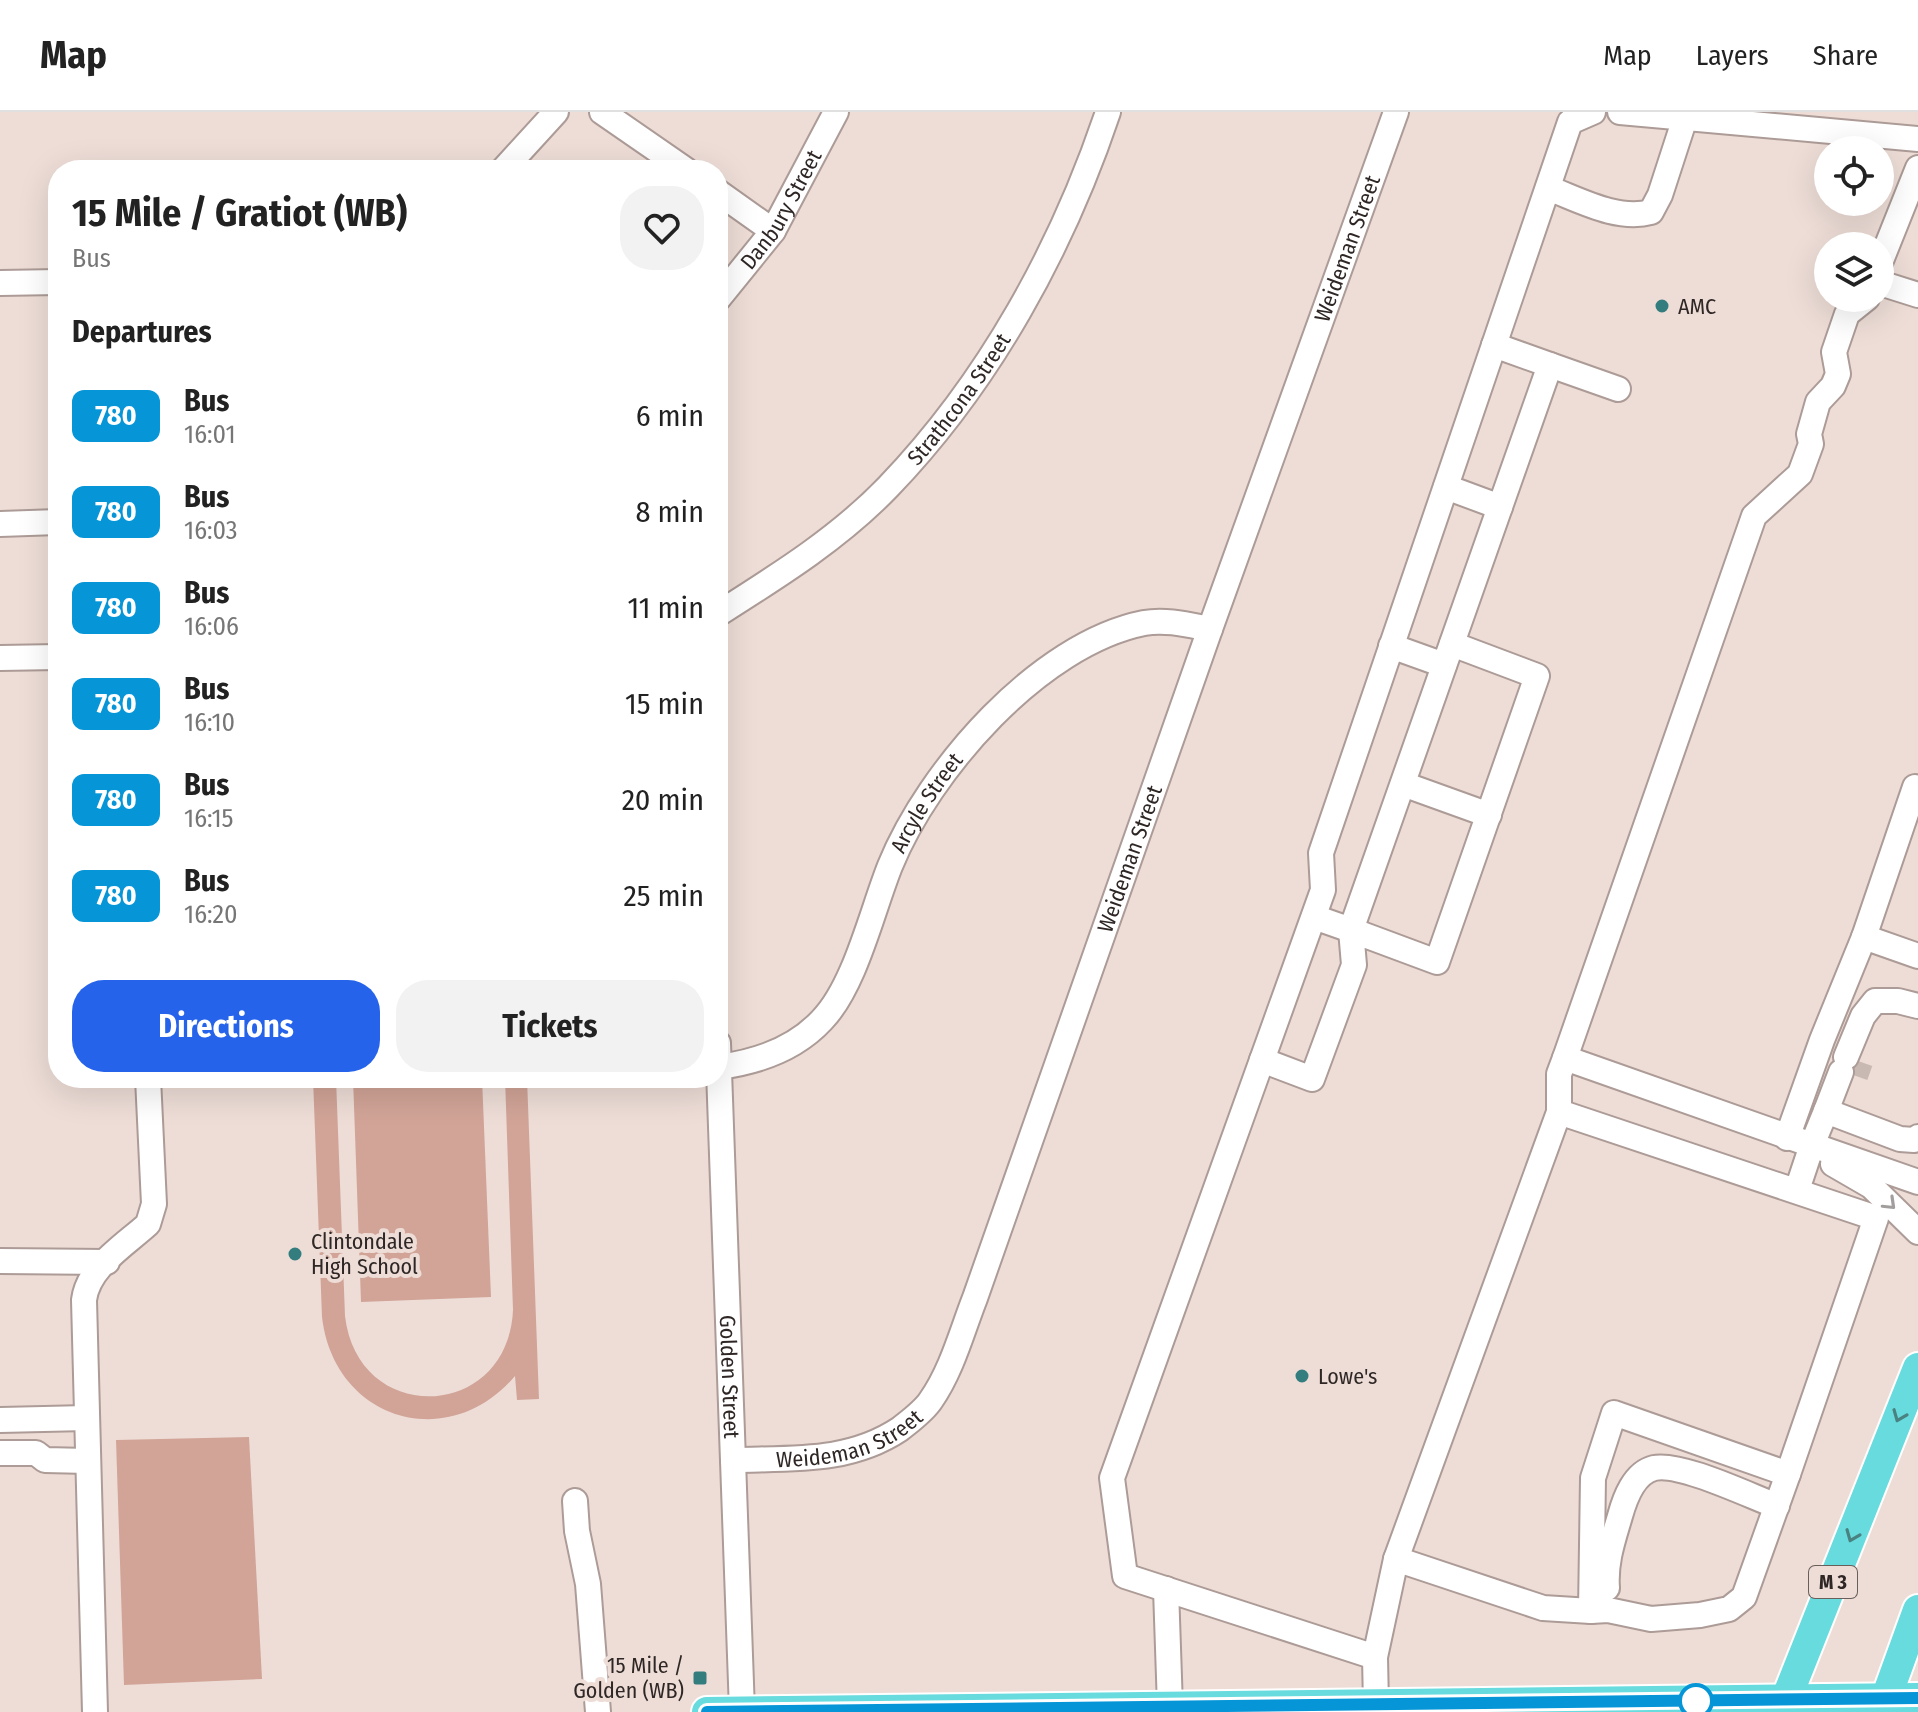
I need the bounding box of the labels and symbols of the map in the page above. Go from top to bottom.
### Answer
street label: Danbury Street [735,145,828,275]
street label: Weideman Street [1309,171,1386,326]
place label: AMC [1678,293,1716,320]
marker: AMC [1653,297,1671,315]
street label: Strathcona Street [902,328,1017,471]
street label: Arcyle Street [885,747,969,857]
street label: Weideman Street [1091,781,1168,936]
one-way arrow [1881,1194,1895,1209]
place label: Clintondale High School [311,1228,418,1280]
marker: Clintondale High School [286,1245,304,1263]
street label: Golden Street [714,1315,745,1440]
place label: Lowe's [1318,1363,1378,1390]
marker: Lowe's [1293,1367,1311,1385]
street label: Weideman Street [776,1403,929,1473]
one-way arrow [1892,1408,1909,1422]
one-way arrow [1845,1528,1861,1542]
road number: M 3 [1809,1566,1857,1598]
place label: 15 Mile / Golden (WB) [573,1652,684,1704]
marker: 15 Mile / Golden (WB) [691,1669,709,1687]
unlabelled marker [1679,1684,1713,1712]

